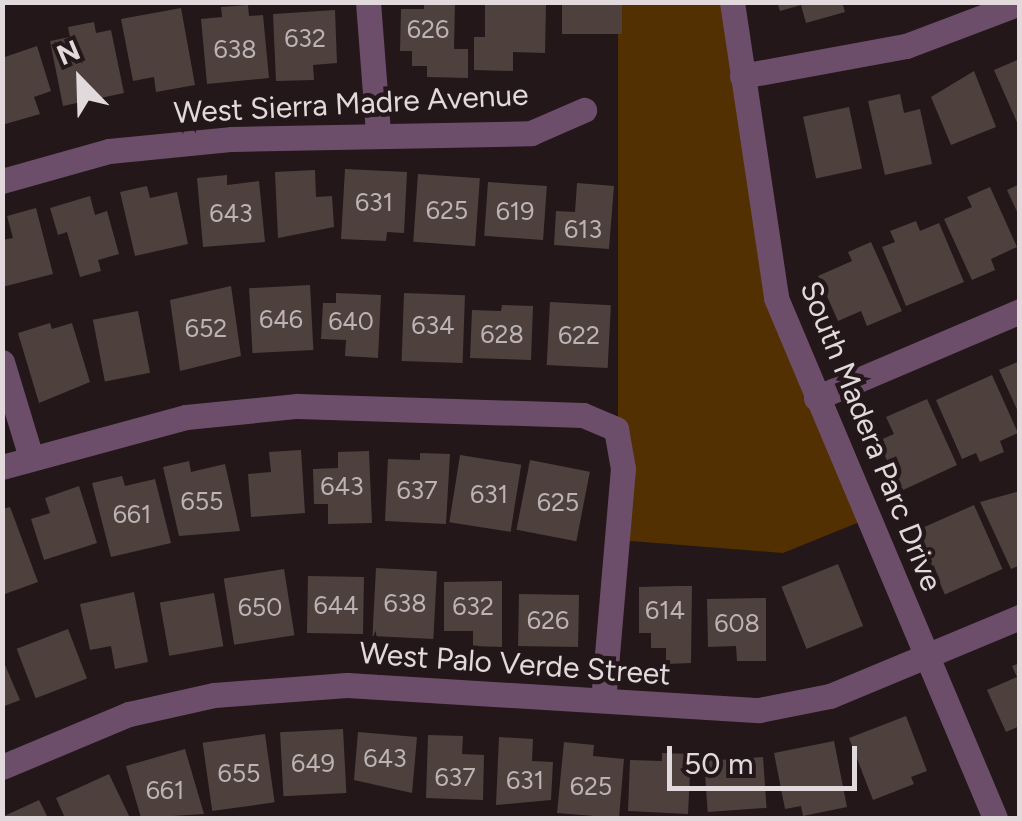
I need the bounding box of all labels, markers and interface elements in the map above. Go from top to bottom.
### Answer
house number: 626 [407,14,449,44]
house number: 632 [284,23,326,53]
north arrow [30,30,130,130]
text: N [52,33,85,72]
house number: 638 [213,34,257,64]
street label: West Sierra Madre Avenue [173,77,529,131]
house number: 631 [355,187,393,217]
house number: 625 [426,195,468,225]
house number: 619 [496,196,534,226]
house number: 643 [209,198,253,228]
house number: 613 [564,214,602,244]
street label: South Madera Parc Drive [792,276,950,596]
house number: 646 [259,304,303,334]
house number: 640 [328,306,374,336]
house number: 634 [411,310,455,340]
house number: 652 [185,313,227,343]
house number: 628 [480,319,524,349]
house number: 622 [558,320,600,350]
house number: 643 [320,471,364,501]
house number: 637 [396,475,438,505]
house number: 631 [470,479,508,509]
house number: 655 [181,486,223,516]
house number: 625 [537,487,579,517]
house number: 661 [113,499,151,529]
house number: 638 [383,588,427,618]
house number: 644 [313,590,359,620]
house number: 632 [452,591,494,621]
house number: 650 [238,592,282,622]
house number: 614 [645,595,685,625]
house number: 626 [527,605,569,635]
house number: 608 [714,608,760,638]
street label: West Palo Verde Street [358,635,672,693]
scale bar [672,726,862,788]
house number: 643 [363,743,407,773]
text: 50 m [684,745,753,782]
house number: 649 [291,748,335,778]
house number: 655 [218,758,260,788]
house number: 637 [434,762,476,792]
house number: 631 [506,765,544,795]
house number: 625 [570,771,612,801]
house number: 661 [146,775,184,805]

